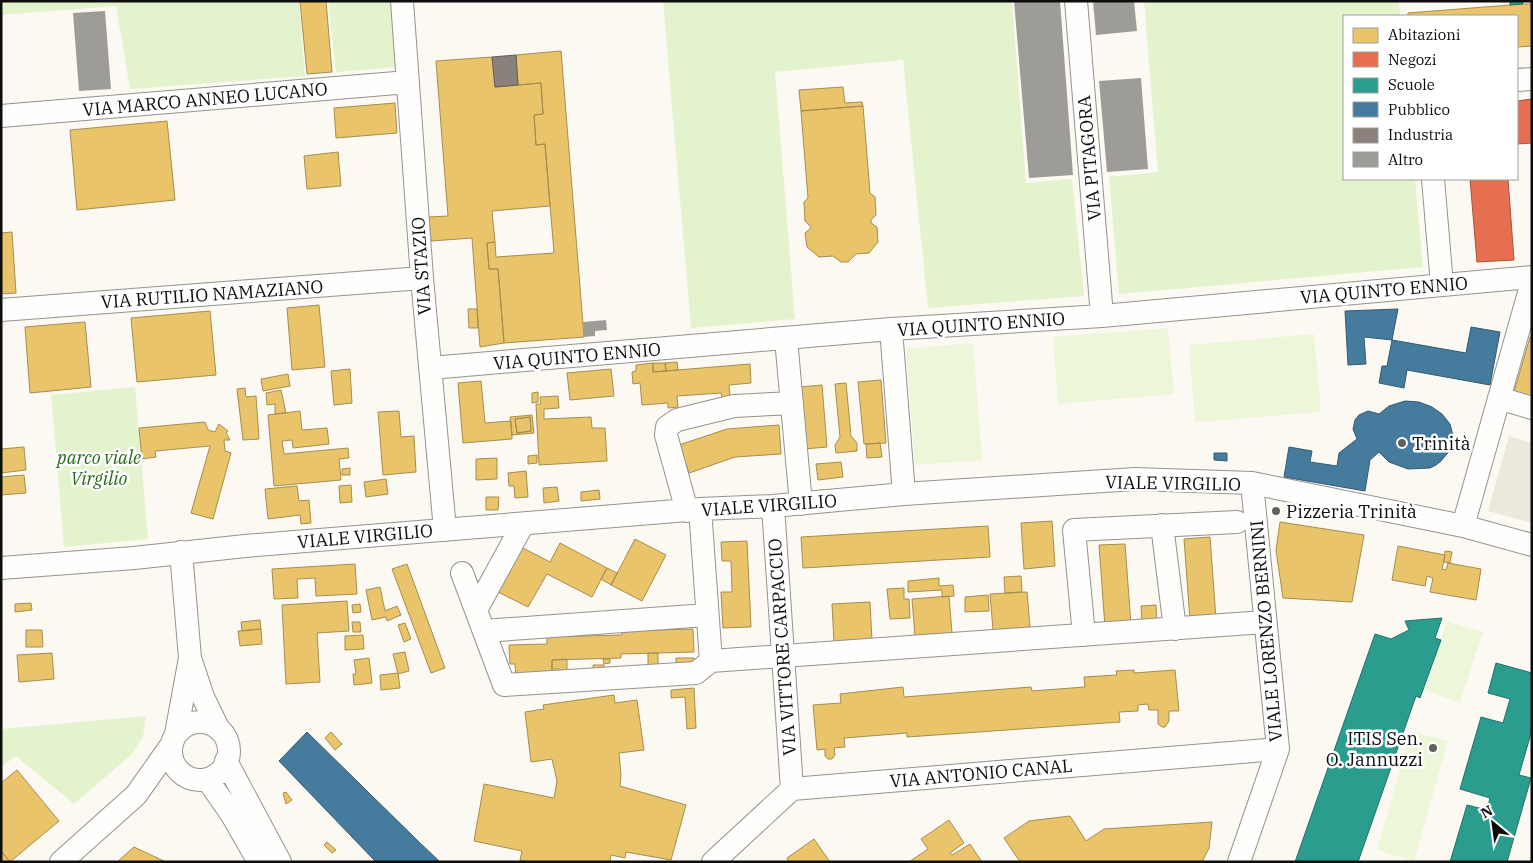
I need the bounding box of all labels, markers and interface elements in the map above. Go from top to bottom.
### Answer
legend [1343,15,1518,180]
text: Abitazioni [1388,25,1461,44]
text: Negozi [1388,50,1437,69]
text: Scuole [1388,75,1435,94]
street label: VIA MARCO ANNEO LUCANO [81,77,329,121]
street label: VIA PITAGORA [1072,94,1106,222]
text: Pubblico [1388,100,1450,119]
text: Industria [1388,125,1453,144]
text: Altro [1388,150,1423,169]
street label: VIA STAZIO [406,216,436,316]
street label: VIA QUINTO ENNIO [1299,271,1469,309]
street label: VIA RUTILIO NAMAZIANO [100,275,324,313]
street label: VIA QUINTO ENNIO [896,307,1066,341]
street label: VIA QUINTO ENNIO [492,337,662,375]
place label: Trinità [1412,432,1471,455]
marker: Trinità [1396,437,1408,449]
park label: parco viale Virgilio [55,446,141,490]
street label: VIALE VIRGILIO [1105,470,1241,496]
street label: VIALE VIRGILIO [700,489,838,521]
place label: Pizzeria Trinità [1286,500,1417,523]
marker: Pizzeria Trinità [1270,505,1282,517]
street label: VIALE VIRGILIO [296,519,434,553]
street label: VIALE LORENZO BERNINI [1245,519,1287,743]
street label: VIA VITTORE CARPACCIO [763,538,801,756]
place label: ITIS Sen. O. Jannuzzi [1326,727,1423,771]
marker: ITIS Sen. O. Jannuzzi [1427,742,1439,754]
street label: VIA ANTONIO CANAL [889,754,1073,792]
north arrow [1468,798,1518,848]
text: N [1477,801,1496,822]

